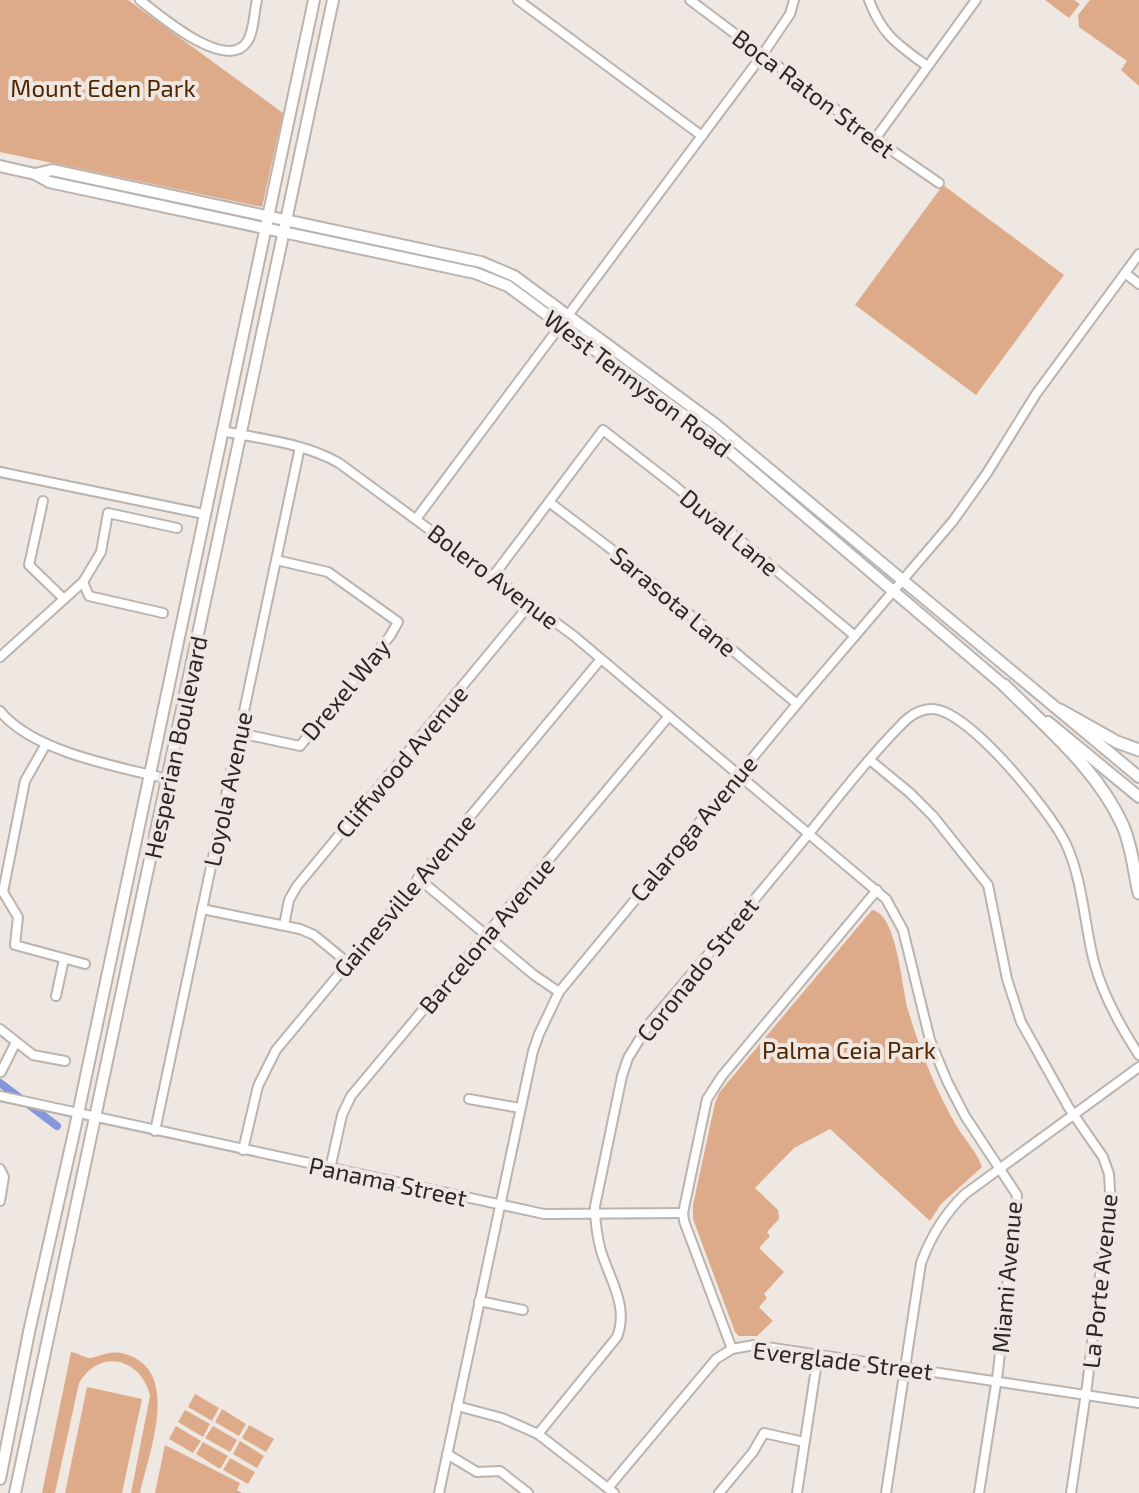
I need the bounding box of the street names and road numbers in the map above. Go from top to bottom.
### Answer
street label: Boca Raton Street [727,23,901,163]
street label: West Tennyson Road [539,303,737,463]
street label: Duval Lane [675,482,785,582]
street label: Bolero Avenue [423,517,565,635]
street label: Sarasota Lane [605,540,743,662]
street label: Drexel Way [294,632,396,746]
street label: Hesperian Boulevard [137,633,213,861]
street label: Cliffwood Avenue [329,679,473,843]
street label: Loyola Avenue [196,709,258,869]
street label: Calaroga Avenue [623,749,763,907]
street label: Gainesville Avenue [327,807,481,983]
street label: Barcelona Avenue [412,851,560,1019]
street label: Coronado Street [630,891,764,1047]
street label: Panama Street [306,1150,470,1212]
street label: La Porte Avenue [1075,1192,1123,1370]
street label: Miami Avenue [985,1200,1027,1354]
street label: Everglade Street [751,1335,935,1385]

